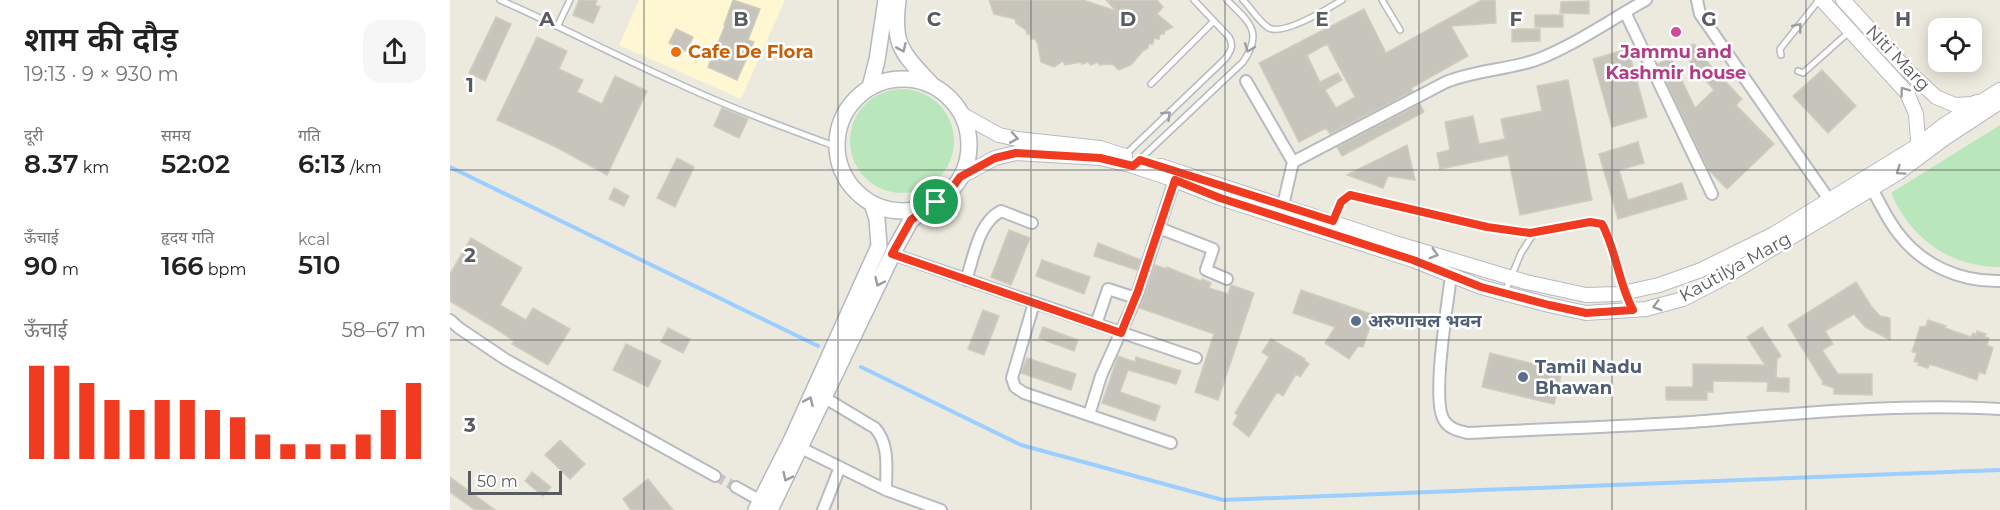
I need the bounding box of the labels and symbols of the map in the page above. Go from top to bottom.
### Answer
text: A [538,7,555,31]
text: B [733,7,749,31]
text: C [927,7,942,31]
text: D [1120,7,1136,31]
text: E [1315,7,1329,31]
text: F [1510,7,1523,31]
text: G [1701,7,1717,31]
text: H [1895,7,1911,31]
street label: Niti Marg [1861,20,1935,96]
one-way arrow [1790,23,1801,34]
marker: Jammu and Kashmir house [1669,25,1683,39]
place label: Cafe De Flora [688,41,814,63]
one-way arrow [894,41,906,52]
place label: Jammu and Kashmir house [1606,41,1746,84]
one-way arrow [1244,42,1257,52]
marker: Cafe De Flora [669,45,683,59]
text: 1 [466,73,474,97]
one-way arrow [1900,87,1911,98]
one-way arrow [1160,111,1170,122]
one-way arrow [1008,131,1018,144]
one-way arrow [1895,164,1906,175]
pin [910,176,961,227]
street label: Kautilya Marg [1675,227,1795,307]
text: 2 [464,243,476,267]
one-way arrow [1428,247,1438,259]
one-way arrow [875,276,887,287]
one-way arrow [1652,299,1663,311]
place label: अरुणाचल भवन [1368,310,1483,332]
marker: अरुणाचल भवन [1349,314,1363,328]
place label: Tamil Nadu Bhawan [1535,356,1642,399]
marker: Tamil Nadu Bhawan [1516,370,1530,384]
one-way arrow [802,396,814,407]
text: 3 [463,413,476,437]
scale bar [468,468,562,496]
one-way arrow [782,471,794,482]

